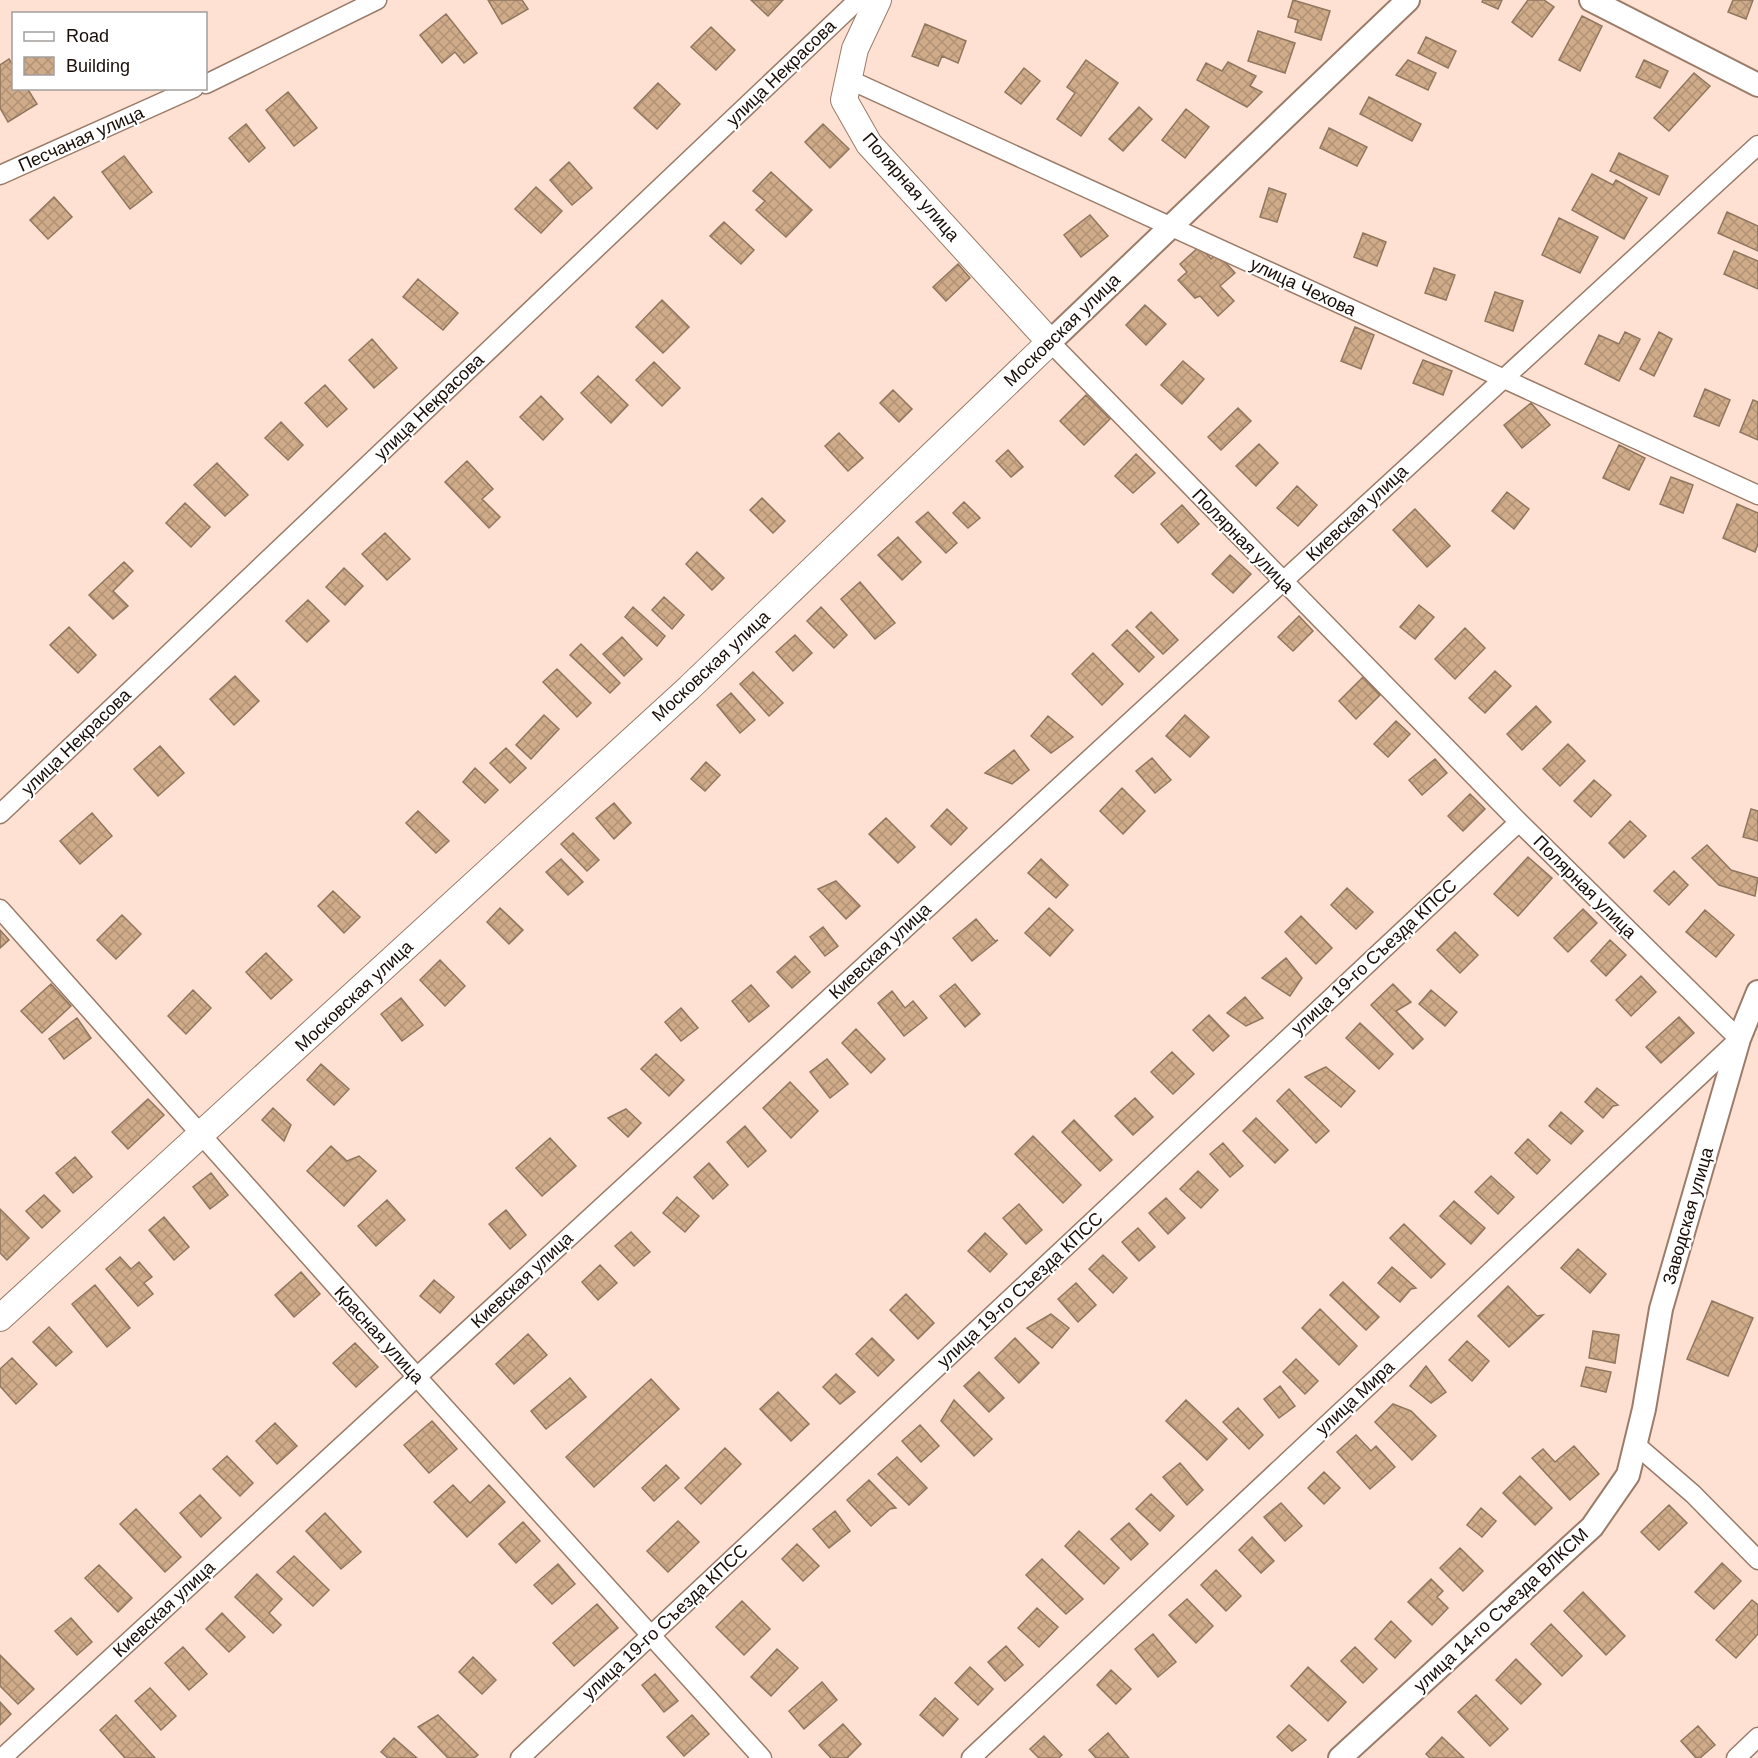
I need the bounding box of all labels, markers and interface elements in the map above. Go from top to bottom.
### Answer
legend [12,12,207,90]
street label: улица Некрасова [722,15,840,130]
text: Road [66,26,109,46]
text: Building [66,56,130,76]
street label: Песчаная улица [15,102,148,176]
street label: Полярная улица [859,129,964,246]
street label: улица Чехова [1247,254,1360,321]
street label: Московская улица [1000,269,1125,390]
street label: улица Некрасова [370,349,488,464]
street label: Киевская улица [1302,460,1413,565]
street label: Полярная улица [1188,485,1298,598]
street label: Московская улица [648,606,775,726]
street label: улица Некрасова [17,684,135,799]
street label: Полярная улица [1529,831,1641,943]
street label: улица 19-го Съезда КПСС [1287,875,1461,1039]
street label: Киевская улица [825,898,936,1003]
street label: Московская улица [291,936,418,1056]
street label: Заводская улица [1659,1144,1717,1287]
street label: улица 19-го Съезда КПСС [933,1208,1107,1372]
street label: Киевская улица [467,1227,578,1332]
street label: Красная улица [330,1282,428,1388]
street label: улица Мира [1312,1356,1399,1439]
street label: улица 14-го Съезда ВЛКСМ [1410,1524,1592,1696]
street label: улица 19-го Съезда КПСС [578,1540,752,1704]
street label: Киевская улица [109,1556,220,1661]

